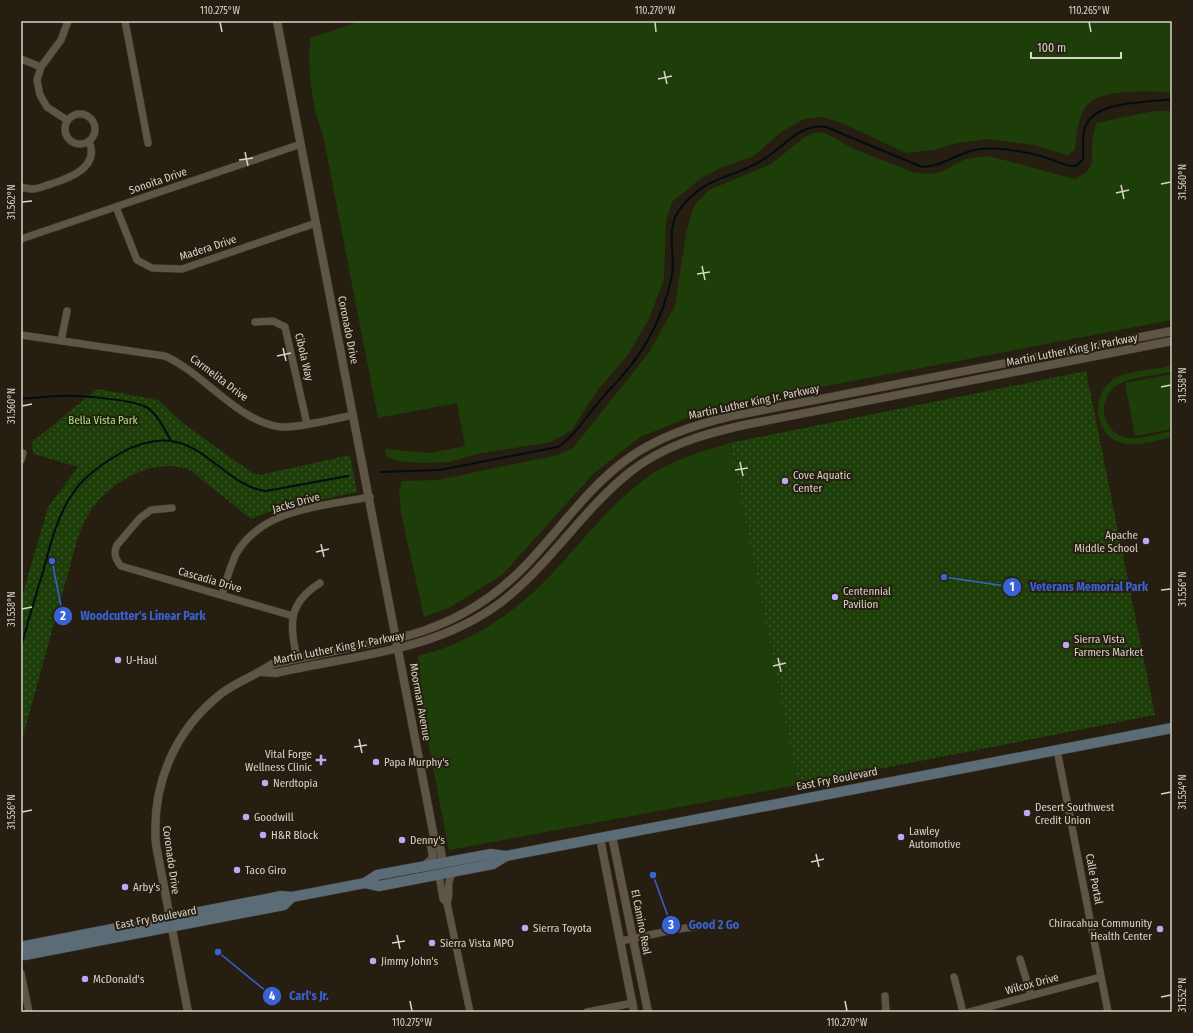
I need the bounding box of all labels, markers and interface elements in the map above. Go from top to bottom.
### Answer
text: 110.275°W [200,5,240,17]
text: 110.270°W [635,5,676,17]
text: 110.265°W [1069,5,1110,17]
scale bar [1031,34,1121,60]
text: 100 m [1037,41,1066,55]
text: 31.560°N [1177,164,1189,200]
street label: Sonoita Drive [127,165,189,197]
text: 31.562°N [6,184,18,220]
street label: Madera Drive [178,233,238,263]
street label: Coronado Drive [335,295,361,365]
street label: Martin Luther King Jr. Parkway [1005,331,1139,369]
street label: Cibola Way [292,332,316,382]
street label: Carmelita Drive [188,352,250,404]
text: 31.558°N [1177,367,1189,403]
street label: Martin Luther King Jr. Parkway [687,382,821,422]
text: 31.560°N [6,388,18,424]
park label: Bella Vista Park [68,414,139,427]
place label: Cove Aquatic Center [793,469,851,495]
marker: Cove Aquatic Center [780,476,790,486]
street label: Jacks Drive [271,490,321,516]
place label: Apache Middle School [1074,529,1138,555]
marker: Apache Middle School [1141,536,1151,546]
street label: Cascadia Drive [177,565,243,595]
text: 31.556°N [1177,571,1189,607]
callout: Veterans Memorial Park [1002,575,1156,599]
text: 1 [1009,580,1015,594]
text: Veterans Memorial Park [1029,580,1149,594]
place label: Centennial Pavilion [843,585,891,611]
text: 31.558°N [6,591,18,627]
marker: Centennial Pavilion [830,592,840,602]
callout: Woodcutter's Linear Park [53,604,214,628]
text: 2 [59,609,66,623]
text: Woodcutter's Linear Park [80,609,207,623]
street label: Martin Luther King Jr. Parkway [272,629,406,667]
place label: Sierra Vista Farmers Market [1074,633,1144,659]
marker: Sierra Vista Farmers Market [1061,640,1071,650]
place label: U-Haul [126,654,157,667]
marker: U-Haul [113,655,123,665]
street label: Moorman Avenue [407,662,433,742]
place label: Vital Forge Wellness Clinic [245,748,312,774]
marker: Vital Forge Wellness Clinic [315,754,327,766]
place label: Papa Murphy's [384,756,449,769]
marker: Papa Murphy's [371,757,381,767]
street label: East Fry Boulevard [795,765,879,793]
text: 31.554°N [1177,774,1189,810]
place label: Nerdtopia [273,777,318,790]
marker: Nerdtopia [260,778,270,788]
text: 31.556°N [6,794,18,830]
place label: Desert Southwest Credit Union [1035,801,1115,827]
marker: Desert Southwest Credit Union [1022,808,1032,818]
place label: Goodwill [254,811,294,824]
marker: Goodwill [241,812,251,822]
street label: Coronado Drive [160,825,182,895]
place label: Lawley Automotive [909,825,961,851]
place label: H&R Block [271,829,319,842]
marker: H&R Block [258,830,268,840]
marker: Lawley Automotive [896,832,906,842]
place label: Denny's [410,834,445,847]
marker: Denny's [397,835,407,845]
street label: Calle Portal [1083,853,1105,905]
place label: Taco Giro [245,864,286,877]
marker: Taco Giro [232,865,242,875]
place label: Arby's [133,881,160,894]
marker: Arby's [120,882,130,892]
street label: El Camino Real [628,888,654,956]
street label: East Fry Boulevard [114,904,198,932]
callout: Good 2 Go [661,913,747,937]
place label: Chiracahua Community Health Center [1049,917,1152,943]
text: 3 [667,918,674,932]
text: Good 2 Go [689,918,740,932]
place label: Sierra Toyota [533,922,592,935]
marker: Sierra Toyota [520,923,530,933]
marker: Chiracahua Community Health Center [1155,924,1165,934]
place label: Sierra Vista MPO [440,937,514,950]
marker: Sierra Vista MPO [427,938,437,948]
place label: Jimmy John's [381,955,438,968]
marker: Jimmy John's [368,956,378,966]
street label: Wilcox Drive [1004,971,1060,997]
place label: McDonald's [93,973,145,986]
marker: McDonald's [80,974,90,984]
text: 31.552°N [1177,978,1189,1012]
callout: Carl's Jr. [262,984,337,1008]
text: 4 [269,989,275,1003]
text: Carl's Jr. [289,989,329,1003]
text: 110.275°W [392,1017,432,1029]
text: 110.270°W [827,1017,868,1029]

